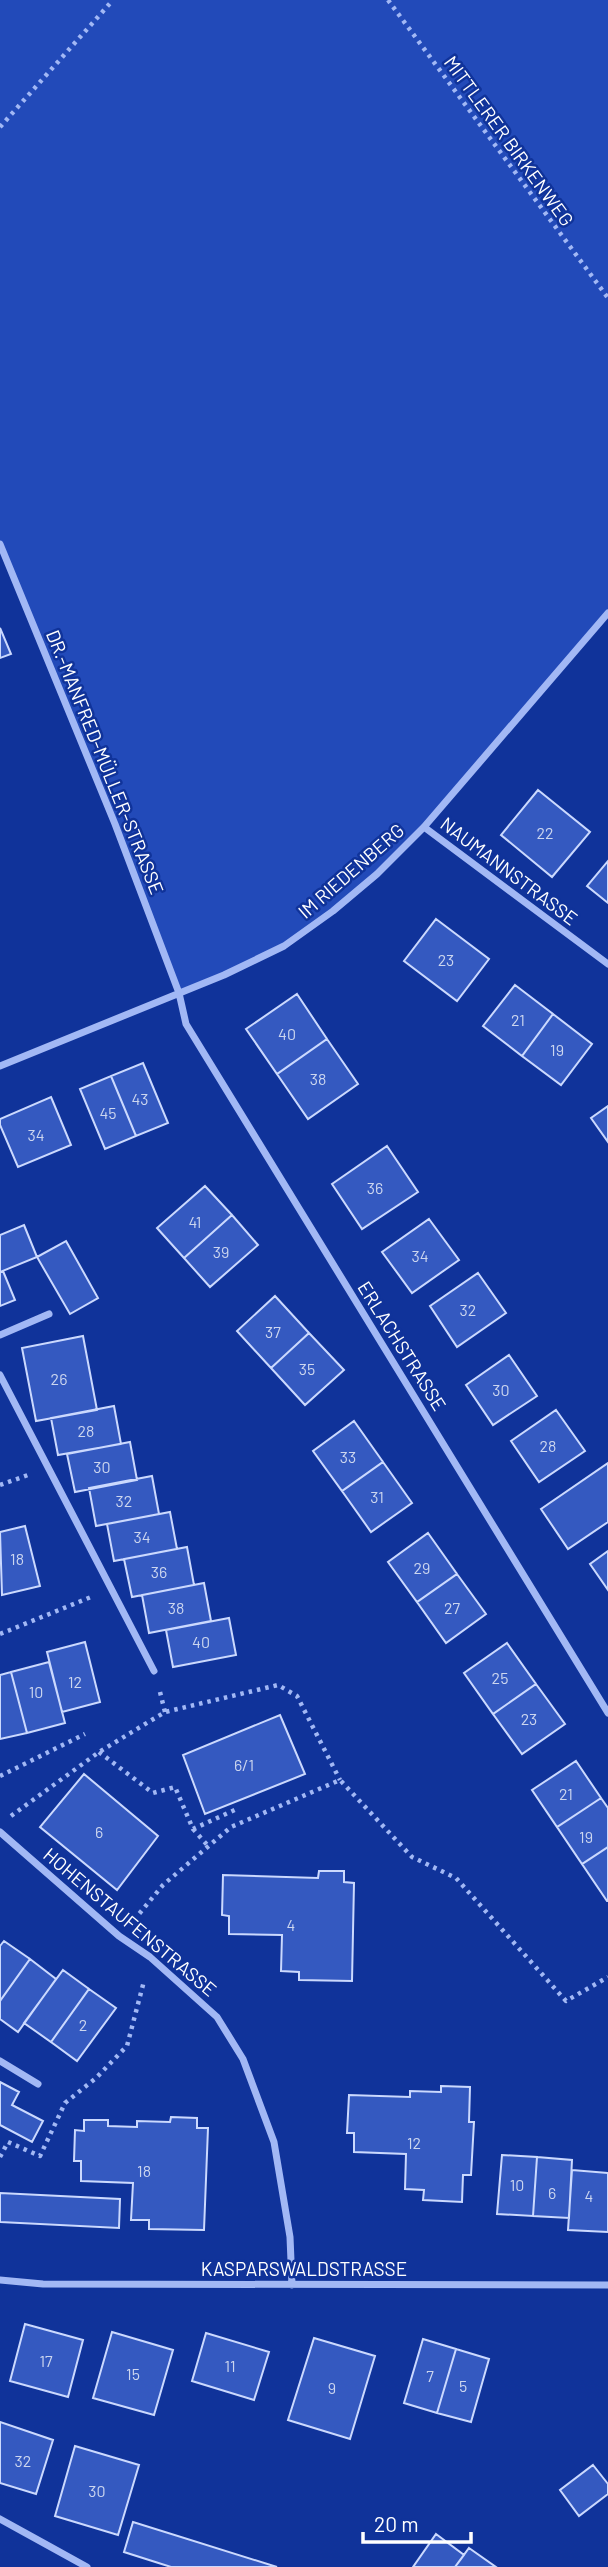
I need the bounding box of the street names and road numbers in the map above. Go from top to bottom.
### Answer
street label: MITTLERER BIRKENWEG [440,51,579,230]
street label: DR.-MANFRED-MÜLLER-STRASSE [42,626,169,897]
street label: NAUMANNSTRASSE [436,812,582,930]
street label: IM RIEDENBERG [293,818,408,923]
street label: ERLACHSTRASSE [353,1277,451,1415]
street label: HOHENSTAUFENSTRASSE [39,1843,221,2001]
street label: KASPARSWALDSTRASSE [201,2257,407,2280]

